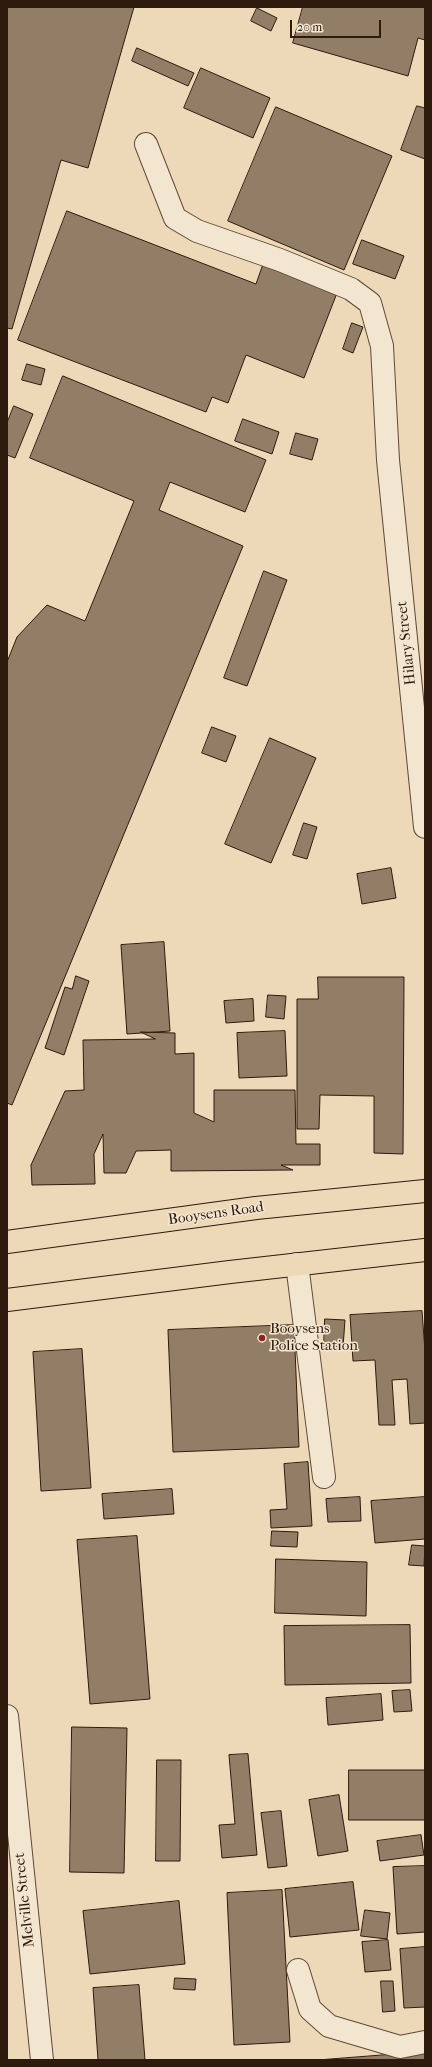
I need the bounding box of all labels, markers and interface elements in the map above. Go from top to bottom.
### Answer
scale bar [292,12,383,38]
text: 20 m [297,20,322,34]
street label: Hilary Street [394,600,420,686]
street label: Booysens Road [167,1198,265,1230]
place label: Booysens Police Station [270,1320,358,1355]
marker: Booysens Police Station [257,1333,267,1343]
street label: Melville Street [11,1852,39,1948]

